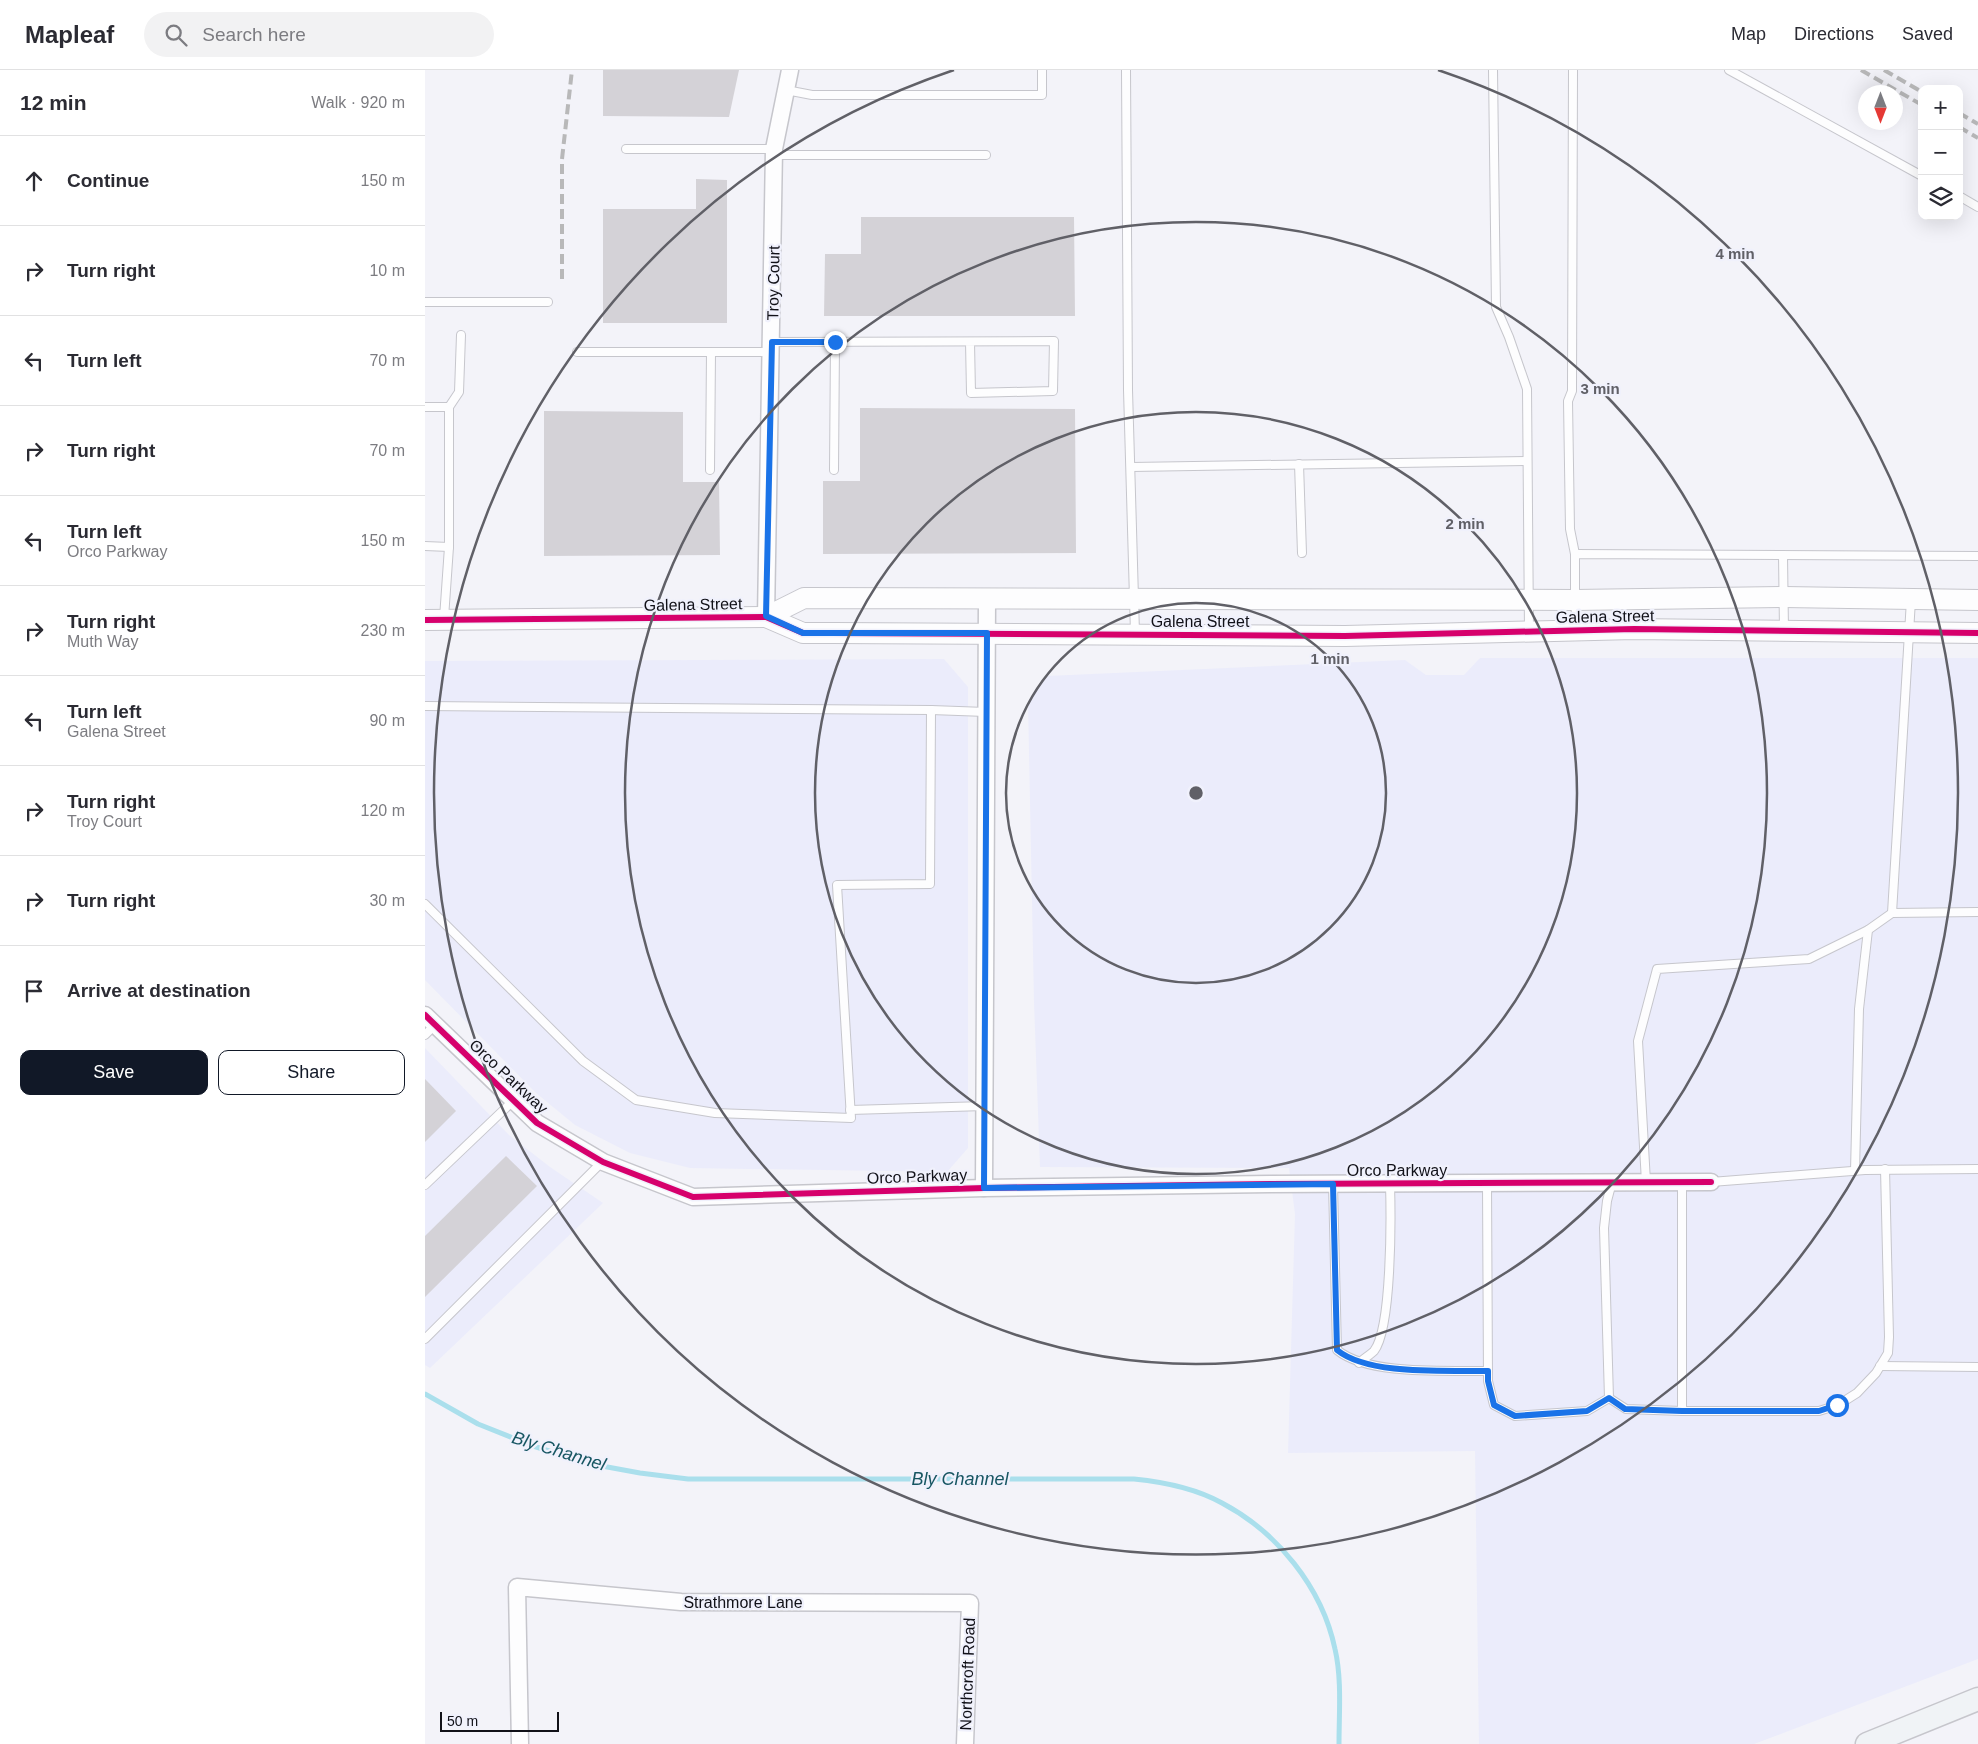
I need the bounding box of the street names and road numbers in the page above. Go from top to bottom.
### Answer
street label: Troy Court [764,245,783,321]
street label: Galena Street [644,595,743,614]
street label: Galena Street [1556,607,1655,626]
street label: Galena Street [1151,613,1250,630]
street label: Orco Parkway [466,1036,551,1117]
street label: Orco Parkway [1347,1162,1447,1179]
street label: Orco Parkway [867,1166,968,1187]
street label: Strathmore Lane [683,1594,803,1611]
street label: Northcroft Road [957,1617,978,1731]

